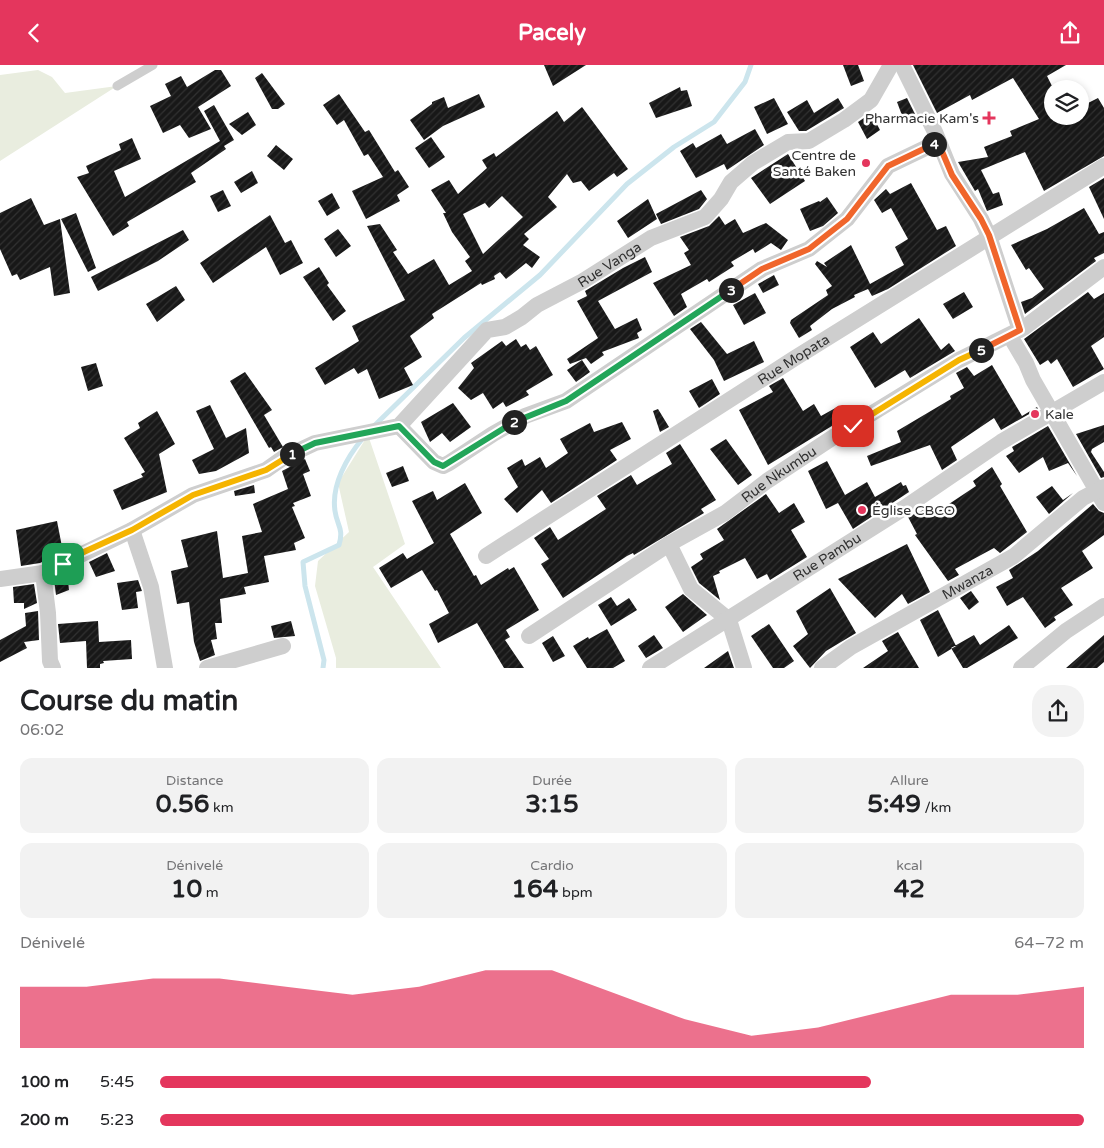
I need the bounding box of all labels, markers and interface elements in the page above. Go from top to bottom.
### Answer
icon: back [20,19,48,47]
icon: share [1056,19,1084,47]
text: Pacely [518,20,586,46]
map controls [1044,80,1089,125]
button: layers [1044,80,1089,125]
place label: Pharmacie Kam's [865,110,979,127]
marker: Pharmacie Kam's [983,112,995,124]
pin: 4 [922,131,946,157]
text: 4 [930,136,939,153]
place label: Centre de Santé Baken [773,147,856,180]
marker: Centre de Santé Baken [860,157,872,169]
street label: Rue Vanga [575,238,645,291]
pin: 3 [718,277,744,303]
text: 3 [727,282,736,299]
street label: Rue Mopata [755,331,833,389]
pin: 5 [968,337,994,363]
text: 5 [977,342,986,359]
pin [832,405,874,447]
place label: Kale [1045,406,1074,423]
marker: Kale [1029,408,1041,420]
pin: 2 [502,409,526,435]
icon: check [839,412,867,440]
text: 2 [510,414,519,431]
pin: 1 [280,441,304,467]
street label: Rue Nkumbu [738,443,820,506]
text: 1 [288,446,297,463]
place label: Église CBCO [872,502,955,519]
marker: Église CBCO [856,504,868,516]
street label: Rue Pambu [790,529,864,585]
pin [42,543,84,585]
icon: arrive [49,550,77,578]
street label: Mwanza [939,562,996,604]
text: Course du matin [20,684,238,718]
button: share [1032,685,1084,737]
text: 06:02 [20,720,64,740]
text: Distance [166,772,223,789]
text: Durée [532,772,572,789]
text: Allure [890,772,929,789]
text: 0.56 [156,789,209,819]
text: 3:15 [525,789,579,819]
text: 5:49 [867,789,921,819]
text: km [209,799,234,816]
text: /km [921,799,951,816]
text: Dénivelé [166,857,223,874]
text: Cardio [530,857,574,874]
text: kcal [896,857,922,874]
text: 10 [171,874,202,904]
text: 164 [511,874,558,904]
text: 42 [894,874,925,904]
text: m [202,884,219,901]
text: bpm [558,884,593,901]
text: Dénivelé [20,933,85,953]
text: 64–72 m [1014,933,1084,953]
text: 100 m [20,1072,69,1092]
text: 5:45 [100,1072,134,1092]
text: 200 m [20,1110,69,1130]
text: 5:23 [100,1110,134,1130]

